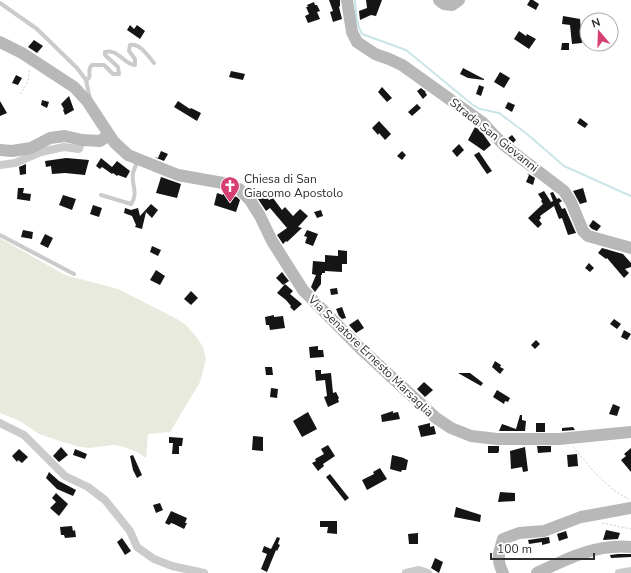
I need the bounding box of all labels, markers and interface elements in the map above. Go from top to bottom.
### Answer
north arrow [579,12,619,52]
text: N [590,15,602,31]
street label: Strada San Giovanni [447,94,541,176]
place label: Chiesa di San Giacomo Apostolo [244,171,343,201]
church icon: Chiesa di San Giacomo Apostolo [219,175,241,203]
street label: Via Senatore Ernesto Marsaglia [304,291,437,420]
scale bar [491,535,594,561]
text: 100 m [497,541,532,557]

